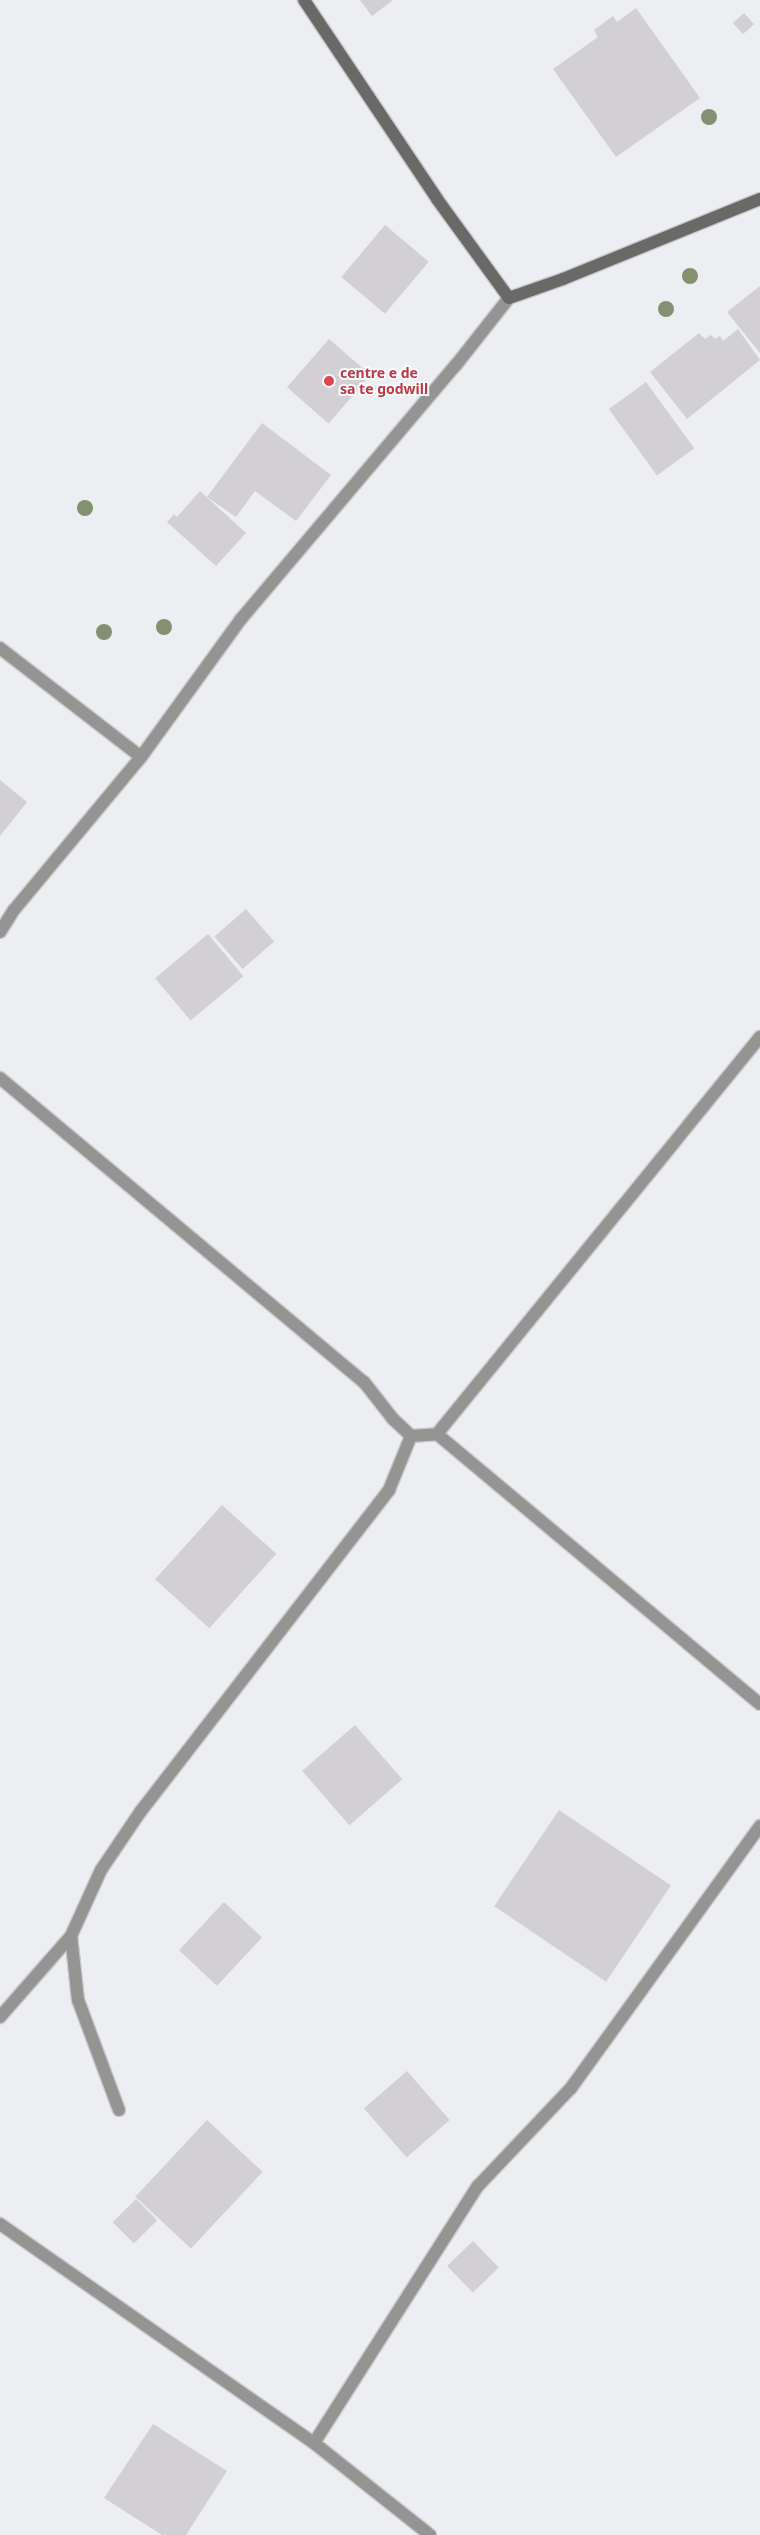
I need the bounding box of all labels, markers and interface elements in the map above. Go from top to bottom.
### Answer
place label: centre e de sa te godwill [340,365,428,398]
marker: centre e de sa te godwill [322,374,336,388]

